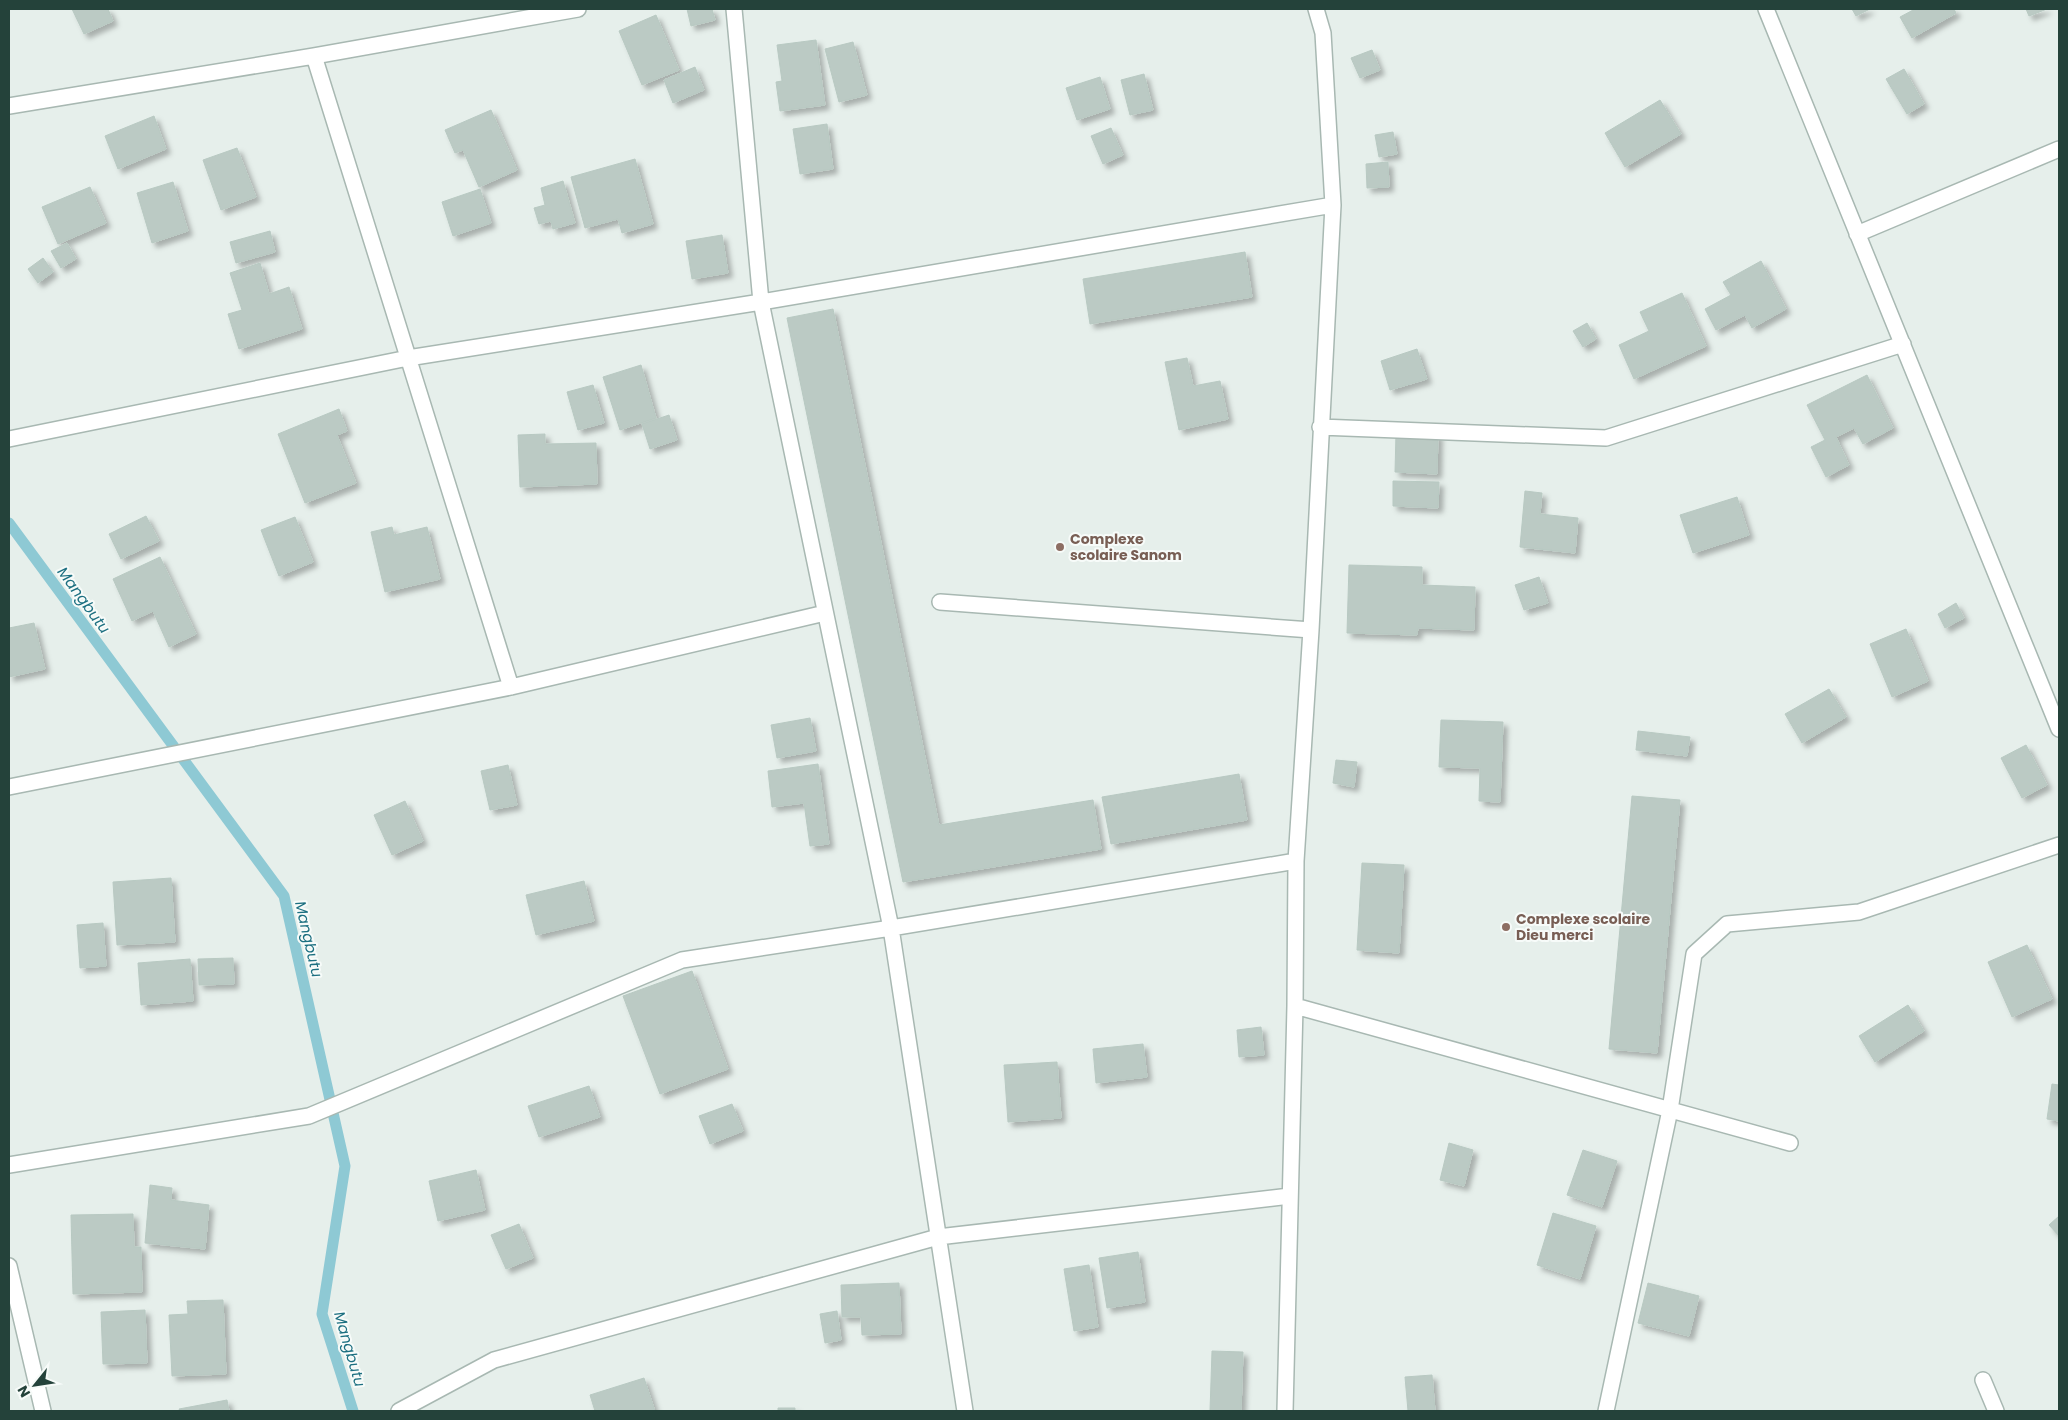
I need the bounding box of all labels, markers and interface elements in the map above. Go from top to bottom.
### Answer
place label: Complexe scolaire Sanom [1070,529,1182,565]
marker: Complexe scolaire Sanom [1054,541,1066,553]
water label: Mangbutu [53,562,116,638]
water label: Mangbutu [290,899,328,980]
place label: Complexe scolaire Dieu merci [1516,909,1650,945]
marker: Complexe scolaire Dieu merci [1500,921,1512,933]
water label: Mangbutu [329,1309,371,1390]
north arrow [10,1360,60,1410]
text: N [12,1382,35,1401]

